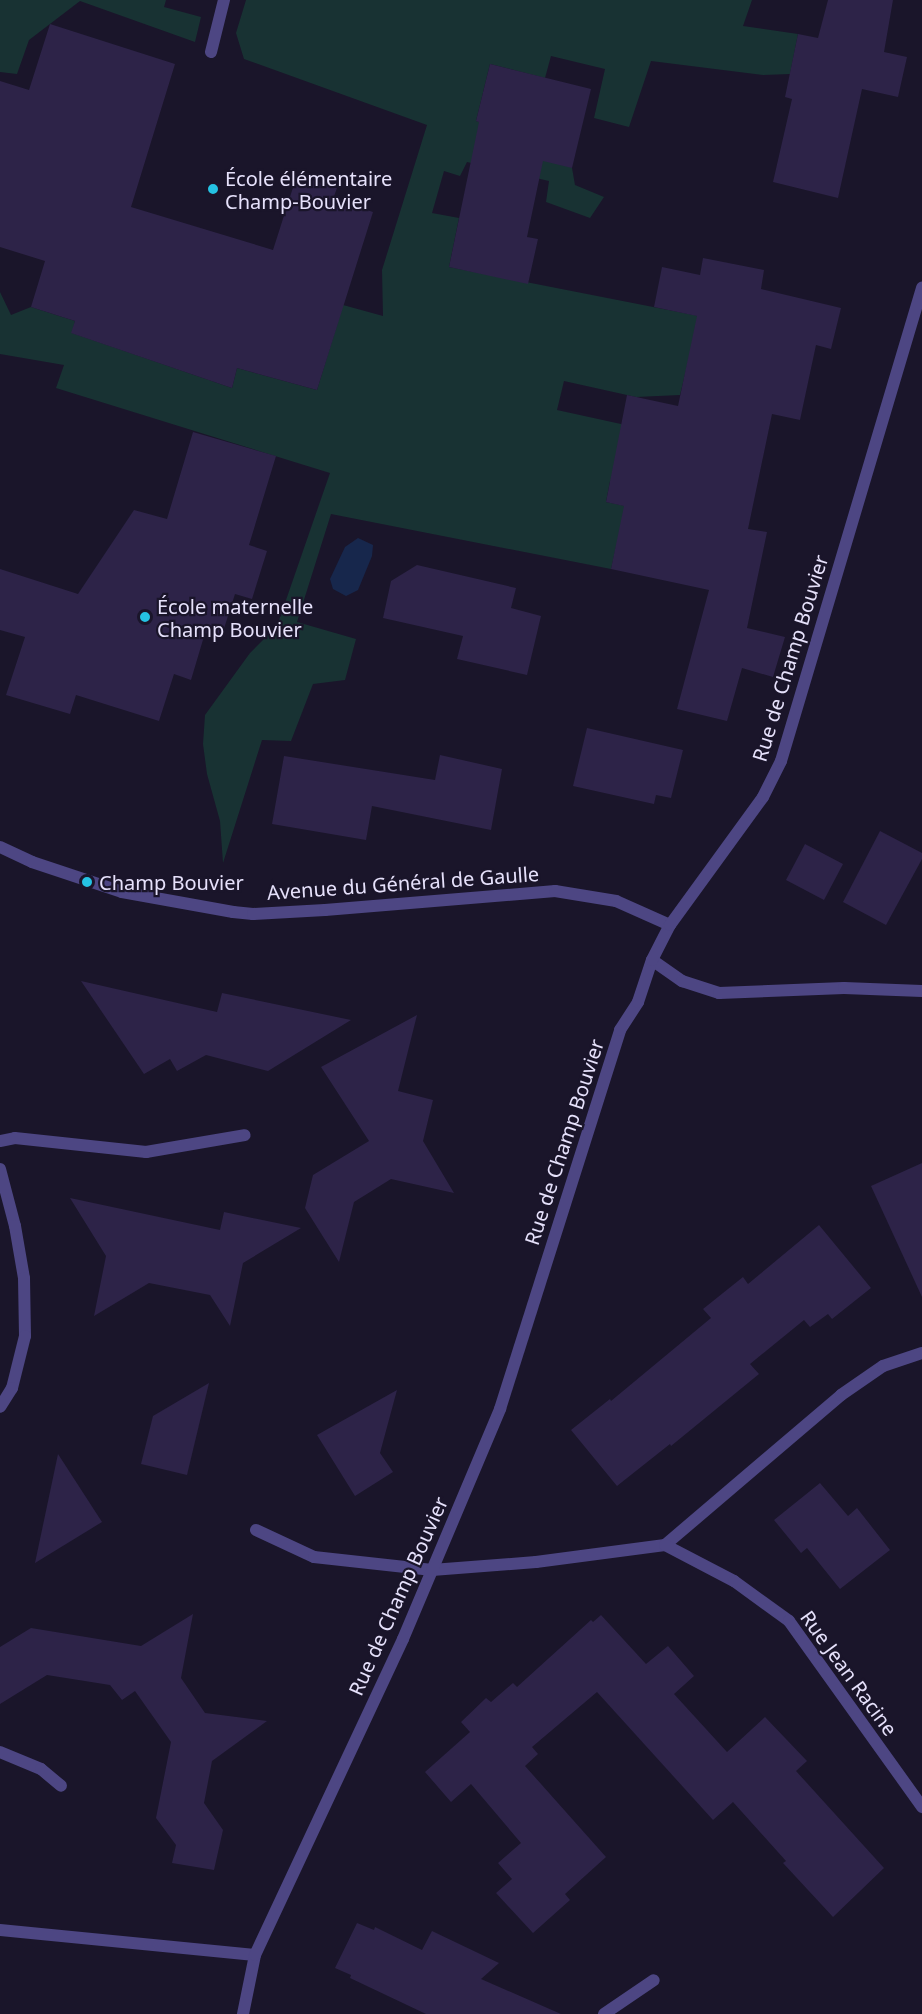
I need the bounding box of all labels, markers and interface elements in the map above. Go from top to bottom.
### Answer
place label: École élémentaire Champ-Bouvier [225,166,392,213]
marker: École élémentaire Champ-Bouvier [206,182,220,196]
street label: Rue de Champ Bouvier [747,552,833,764]
place label: École maternelle Champ Bouvier [157,594,313,641]
marker: École maternelle Champ Bouvier [138,610,152,624]
street label: Avenue du Général de Gaulle [266,862,540,904]
place label: Champ Bouvier [99,870,244,894]
marker: Champ Bouvier [80,875,94,889]
street label: Rue de Champ Bouvier [519,1036,609,1248]
street label: Rue de Champ Bouvier [343,1493,453,1699]
street label: Rue Jean Racine [796,1606,902,1740]

